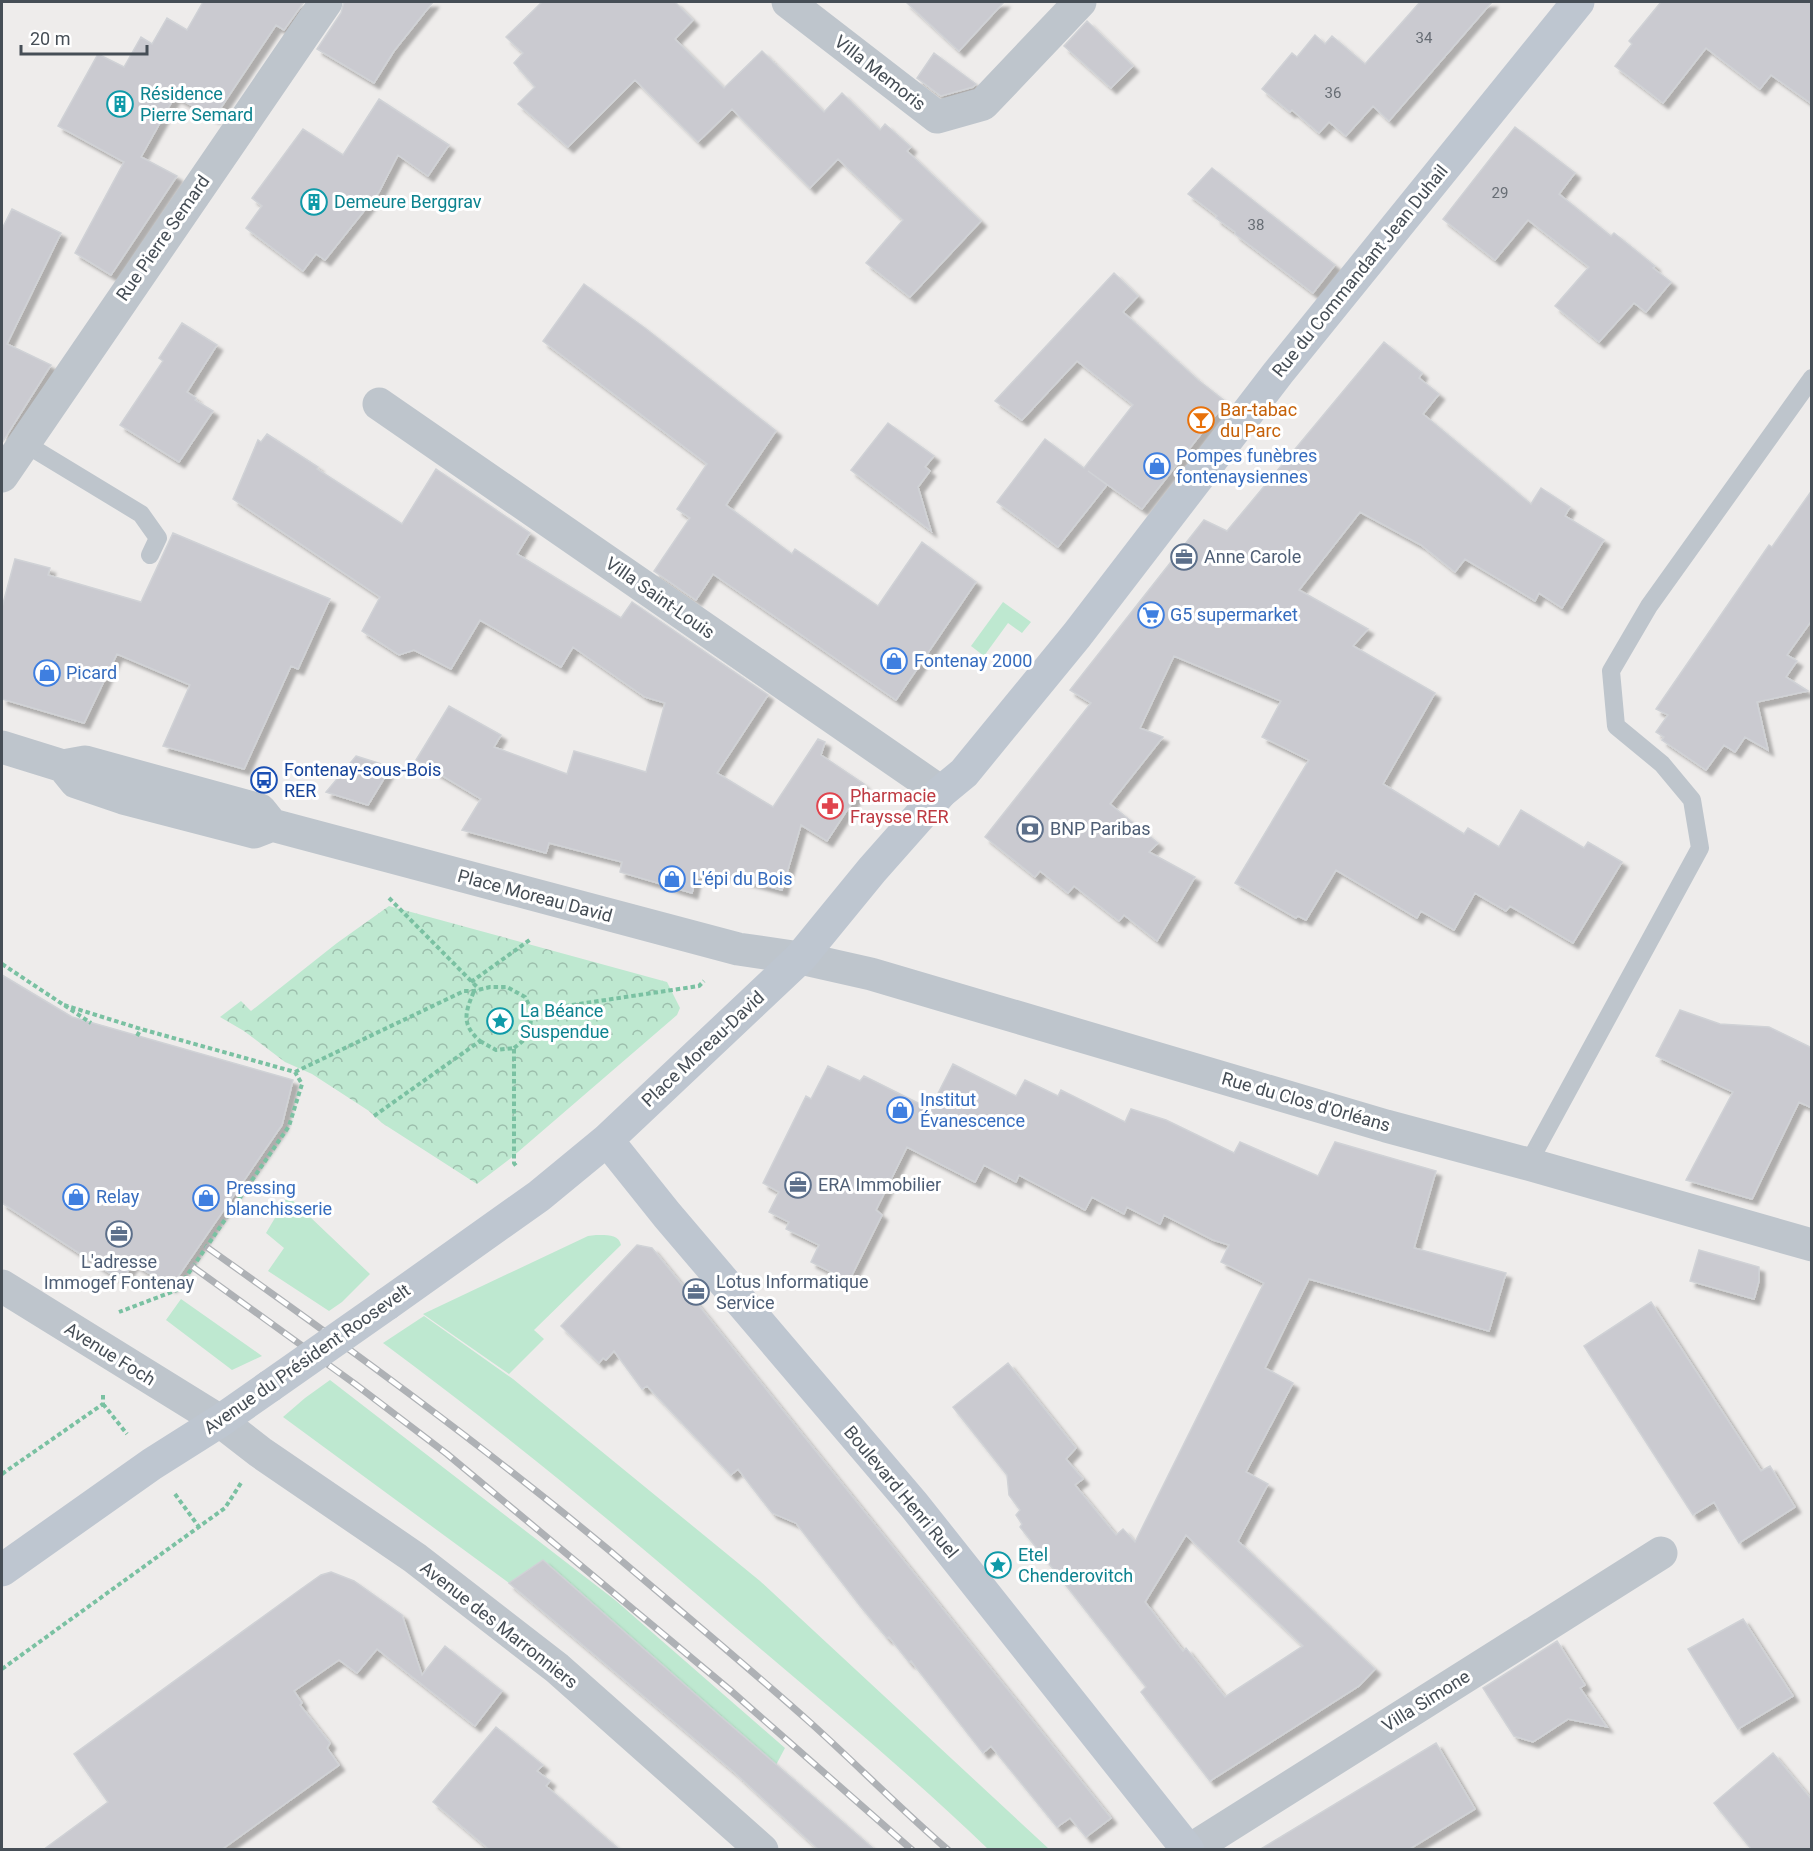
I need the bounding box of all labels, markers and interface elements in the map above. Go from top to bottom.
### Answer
scale bar [21,18,147,56]
text: 20 m [30,28,70,49]
house number: 34 [1416,29,1433,47]
street label: Villa Memoris [831,30,930,115]
place label: Résidence Pierre Semard [140,83,253,125]
house number: 36 [1325,84,1341,102]
building icon: Résidence Pierre Semard [105,89,135,119]
street label: Rue du Commandant Jean Duhail [1267,160,1452,381]
street label: Rue Pierre Semard [111,171,214,304]
house number: 29 [1492,184,1508,202]
building icon: Demeure Berggrav [299,187,329,217]
place label: Demeure Berggrav [334,191,482,212]
house number: 38 [1248,216,1264,234]
place label: Bar-tabac du Parc [1220,399,1297,441]
bar icon: Bar-tabac du Parc [1186,405,1216,435]
place label: Pompes funèbres fontenaysiennes [1176,445,1317,487]
shop icon: Pompes funèbres fontenaysiennes [1142,451,1172,481]
office icon: Anne Carole [1169,542,1199,572]
place label: Anne Carole [1204,546,1301,567]
street label: Villa Saint-Louis [602,552,719,643]
supermarket icon: G5 supermarket [1136,600,1166,630]
place label: G5 supermarket [1170,604,1298,625]
shop icon: Fontenay 2000 [879,646,909,676]
place label: Fontenay 2000 [914,650,1032,671]
shop icon: Picard [32,658,62,688]
place label: Picard [66,662,117,683]
place label: Fontenay-sous-Bois RER [284,759,441,801]
bus stop icon: Fontenay-sous-Bois RER [249,765,279,795]
place label: Pharmacie Fraysse RER [850,785,949,827]
pharmacy icon: Pharmacie Fraysse RER [815,791,845,821]
bank icon: BNP Paribas [1015,814,1045,844]
place label: BNP Paribas [1050,818,1151,839]
shop icon: L'épi du Bois [657,864,687,894]
street label: Place Moreau David [455,865,615,926]
place label: L'épi du Bois [692,868,793,889]
street label: Place Moreau-David [637,986,768,1111]
place label: La Béance Suspendue [520,1000,609,1042]
place icon: La Béance Suspendue [485,1006,515,1036]
street label: Rue du Clos d'Orléans [1219,1067,1393,1136]
place label: Institut Évanescence [920,1089,1025,1131]
shop icon: Institut Évanescence [885,1095,915,1125]
office icon: ERA Immobilier [783,1170,813,1200]
place label: ERA Immobilier [818,1174,941,1195]
place label: Pressing blanchisserie [226,1177,332,1219]
shop icon: Relay [61,1182,91,1212]
shop icon: Pressing blanchisserie [191,1183,221,1213]
place label: Relay [96,1186,140,1207]
office icon: L'adresse Immogef Fontenay [104,1219,134,1249]
place label: L'adresse Immogef Fontenay [44,1251,195,1293]
place label: Lotus Informatique Service [716,1271,869,1313]
office icon: Lotus Informatique Service [681,1277,711,1307]
street label: Avenue du Président Roosevelt [199,1279,414,1438]
street label: Avenue Foch [61,1317,159,1390]
street label: Boulevard Henri Ruel [840,1421,963,1562]
place label: Etel Chenderovitch [1018,1544,1133,1586]
place icon: Etel Chenderovitch [983,1550,1013,1580]
street label: Avenue des Marronniers [416,1557,582,1693]
street label: Villa Simone [1378,1665,1473,1736]

